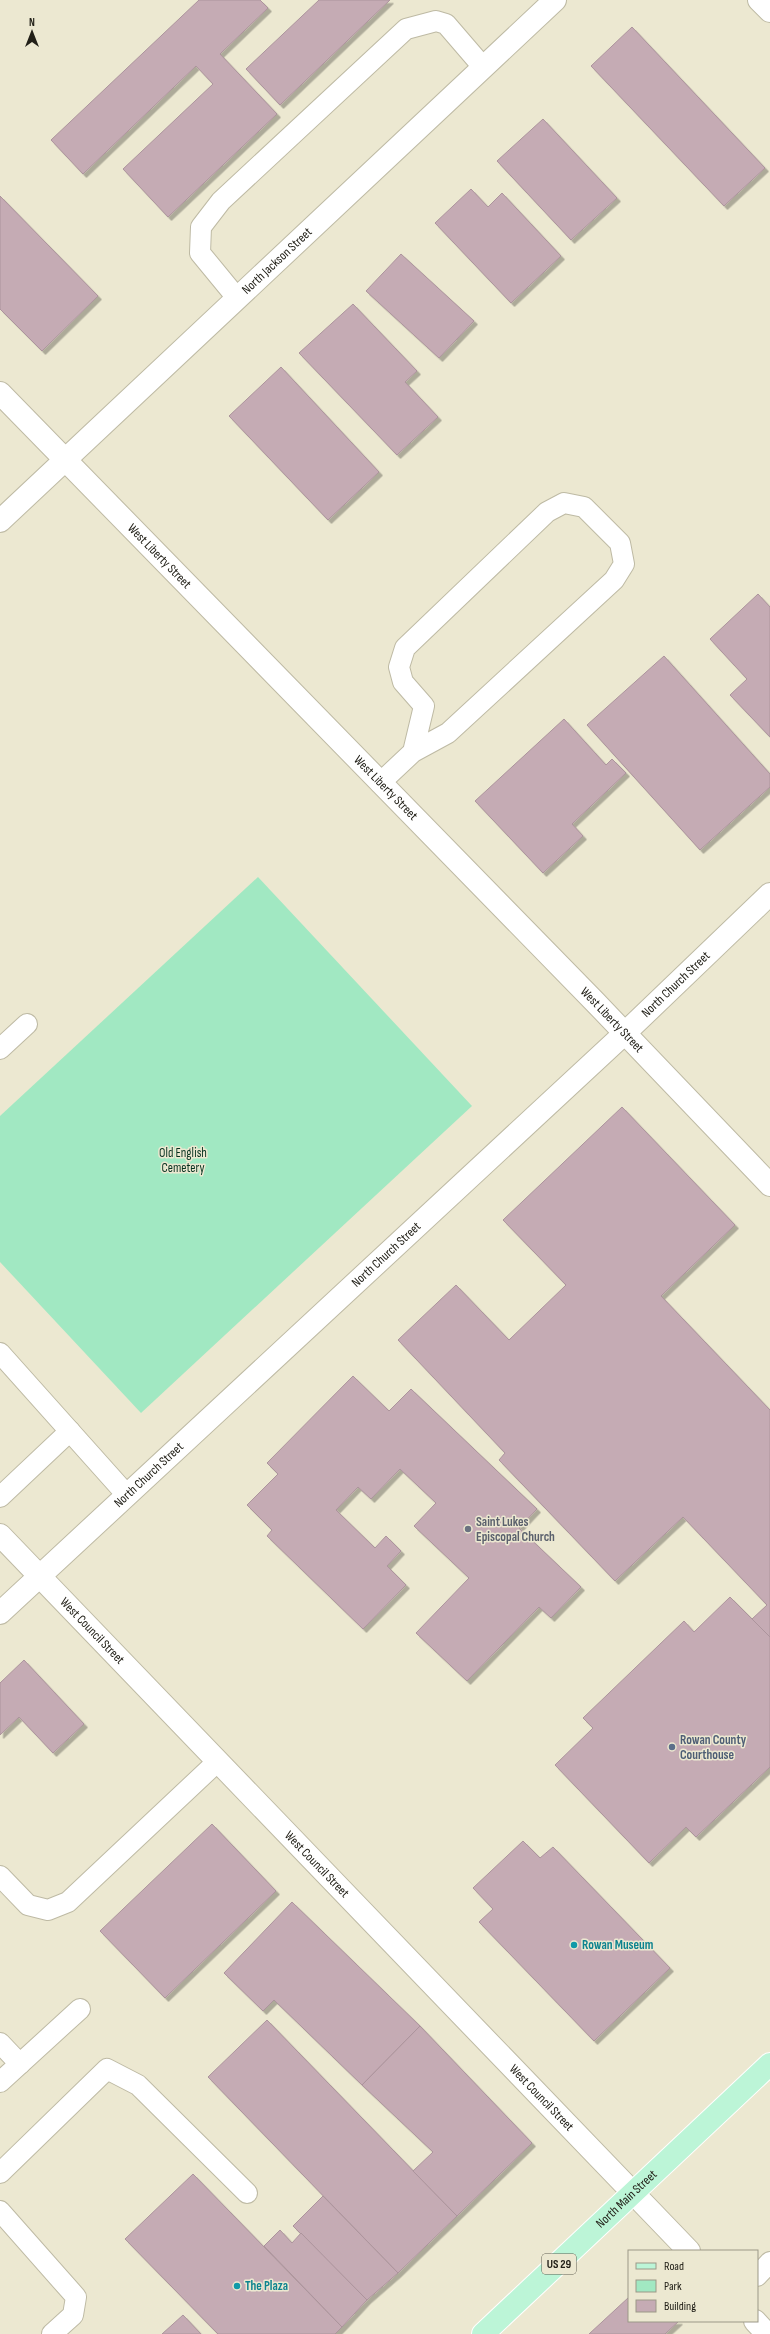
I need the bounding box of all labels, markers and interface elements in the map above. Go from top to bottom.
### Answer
north arrow [12,12,52,52]
text: N [29,16,35,29]
street label: North Jackson Street [239,224,316,298]
street label: West Liberty Street [124,520,195,592]
street label: West Liberty Street [350,752,421,824]
street label: North Church Street [638,948,713,1021]
street label: West Liberty Street [577,984,647,1056]
park label: Old English Cemetery [159,1145,207,1176]
street label: North Church Street [348,1218,424,1291]
street label: North Church Street [111,1439,187,1511]
place label: Saint Lukes Episcopal Church [476,1514,555,1545]
marker: Saint Lukes Episcopal Church [463,1524,473,1534]
street label: West Council Street [56,1594,128,1668]
place label: Rowan County Courthouse [680,1732,747,1763]
marker: Rowan County Courthouse [667,1742,677,1752]
street label: West Council Street [281,1828,353,1901]
place label: Rowan Museum [582,1937,654,1953]
marker: Rowan Museum [569,1940,579,1950]
street label: West Council Street [506,2061,577,2134]
street label: North Main Street [593,2166,660,2232]
legend [628,2250,758,2322]
road number: US 29 [542,2254,576,2274]
text: Road [664,2259,684,2274]
place label: The Plaza [245,2278,288,2294]
text: Park [664,2279,682,2294]
marker: The Plaza [232,2281,242,2291]
text: Building [664,2299,696,2314]

